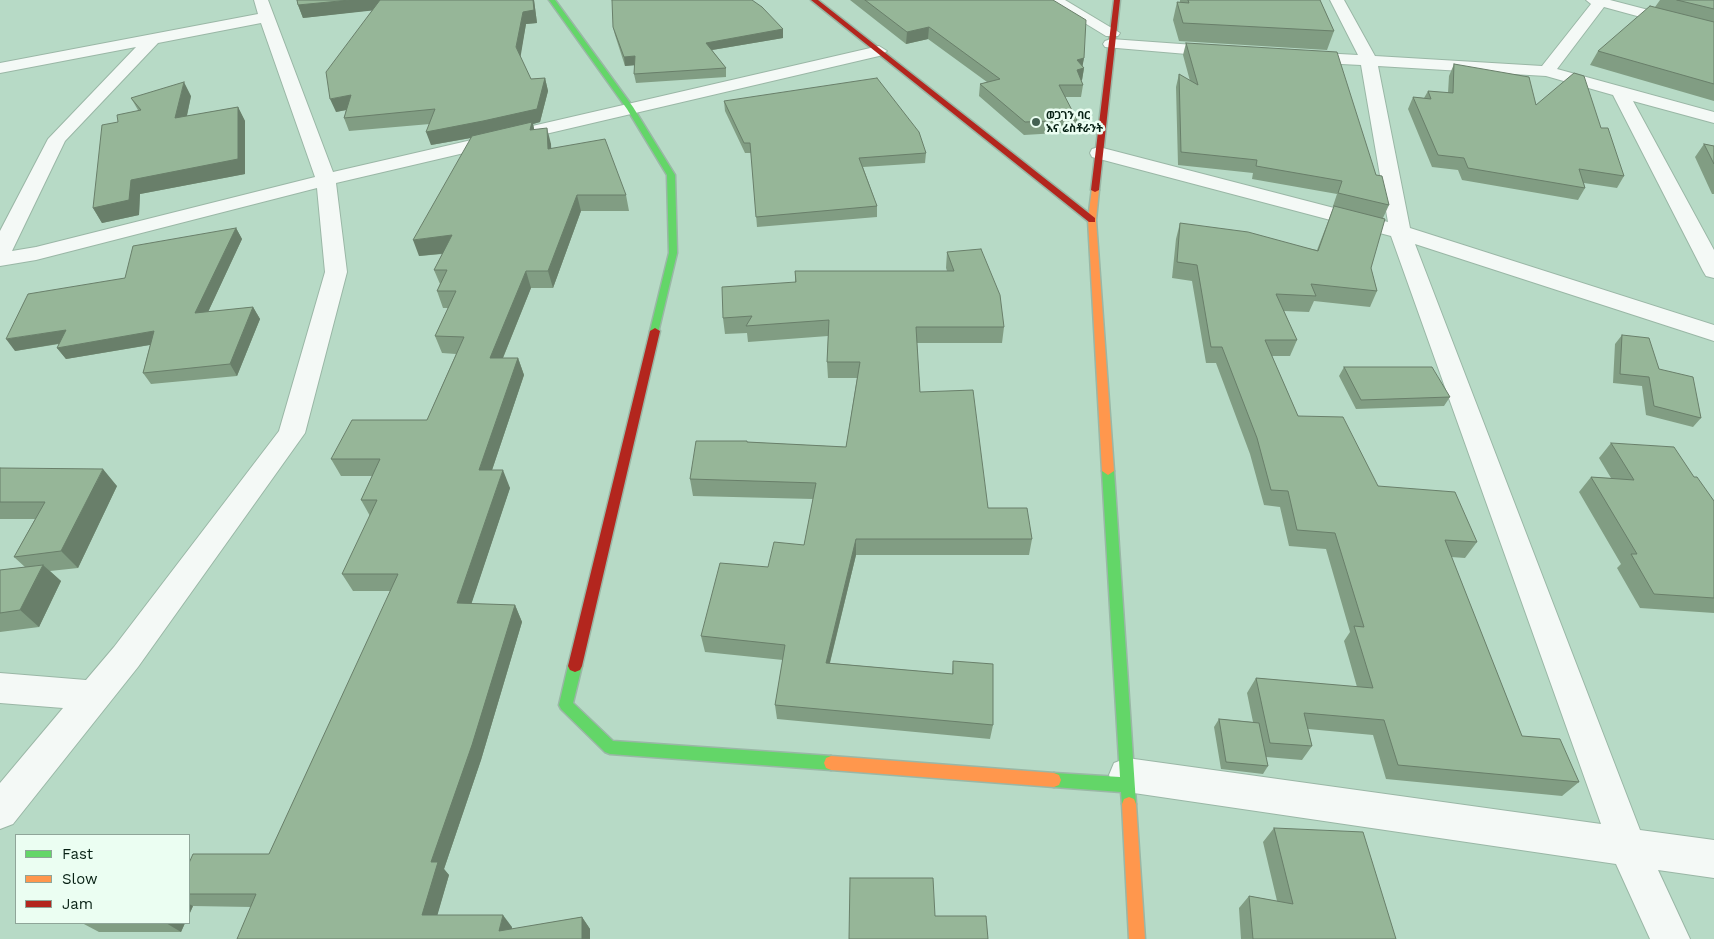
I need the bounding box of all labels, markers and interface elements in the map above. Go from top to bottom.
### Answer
place label: ወጋገን ባር እና ሬስቶራንት [1046,109,1103,135]
marker: ወጋገን ባር እና ሬስቶራንት [1030,116,1042,128]
legend [15,834,190,924]
text: Fast [62,845,93,863]
text: Slow [62,870,98,888]
text: Jam [62,895,93,913]

